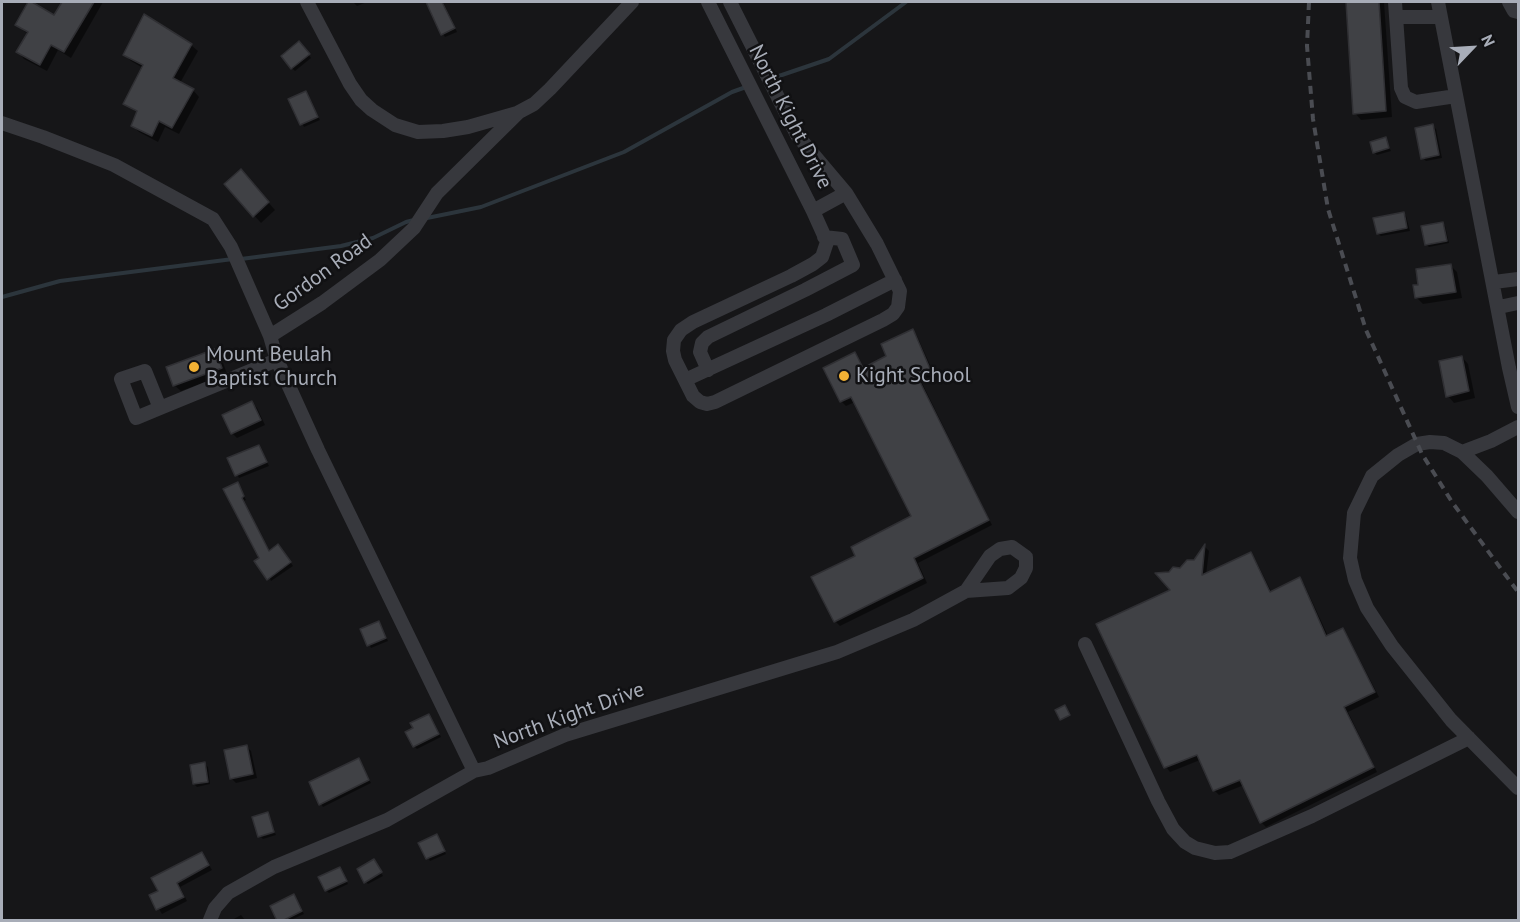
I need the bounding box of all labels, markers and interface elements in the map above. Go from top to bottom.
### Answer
north arrow [1442,18,1502,78]
text: N [1477,31,1500,49]
street label: North Kight Drive [743,41,837,193]
street label: Gordon Road [269,229,377,317]
place label: Mount Beulah Baptist Church [206,342,337,392]
marker: Mount Beulah Baptist Church [187,360,201,374]
place label: Kight School [856,363,971,389]
marker: Kight School [837,369,851,383]
street label: North Kight Drive [490,677,648,755]

